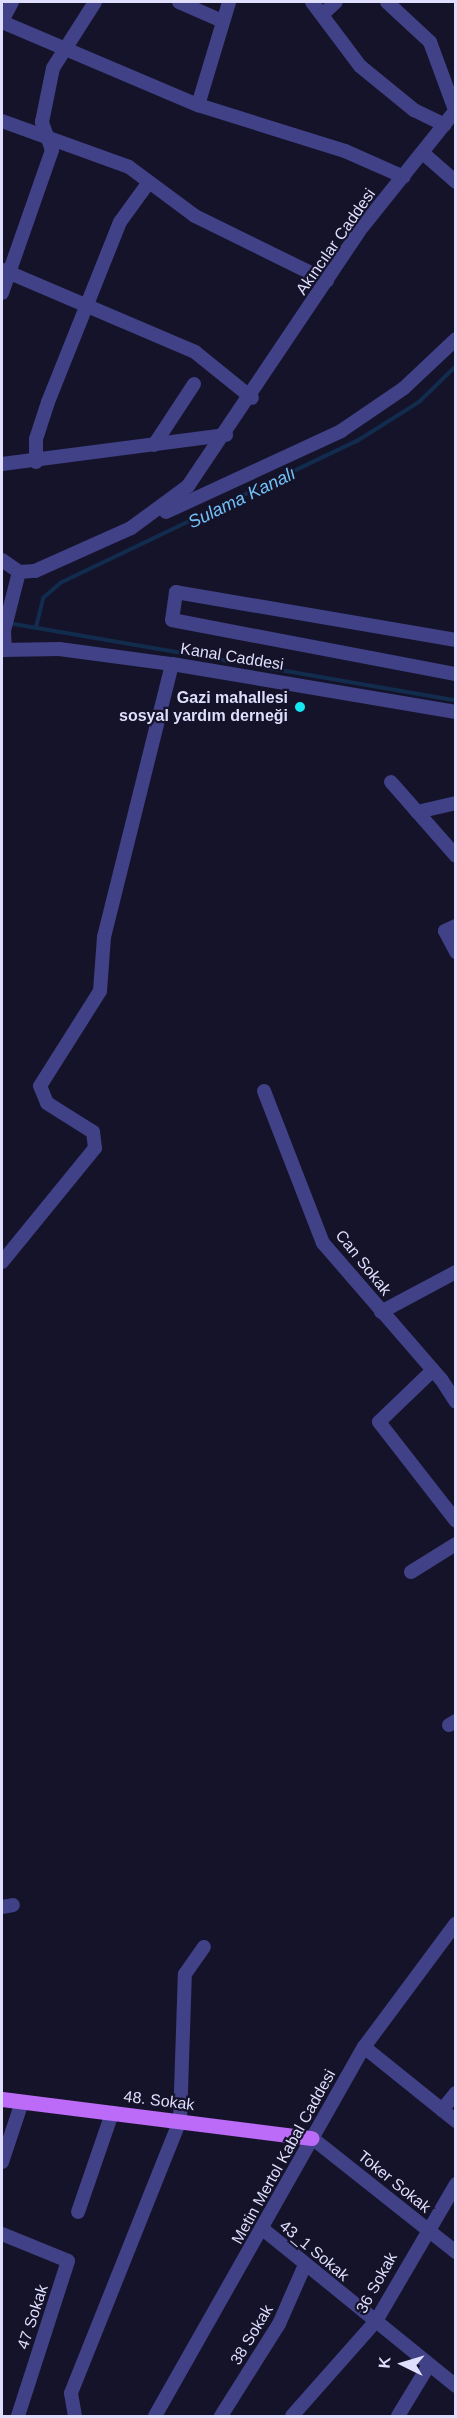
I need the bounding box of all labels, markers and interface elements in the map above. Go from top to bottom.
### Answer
street label: Akıncılar Caddesi [292,185,380,299]
water label: Sulama Kanalı [185,463,299,533]
street label: Kanal Caddesi [179,639,285,675]
place label: Gazi mahallesi sosyal yardım derneği [119,688,288,726]
marker: Gazi mahallesi sosyal yardım derneği [293,700,307,714]
street label: Can Sokak [331,1227,395,1299]
street label: Metin Mertol Kabal Caddesi [228,2066,340,2248]
street label: 48. Sokak [123,2087,195,2115]
street label: Toker Sokak [354,2147,434,2217]
street label: 43_1 Sokak [275,2216,353,2286]
street label: 36 Sokak [352,2249,402,2317]
street label: 47 Sokak [14,2282,52,2352]
street label: 38 Sokak [227,2301,277,2369]
north arrow [373,2334,433,2394]
text: K [376,2356,394,2369]

